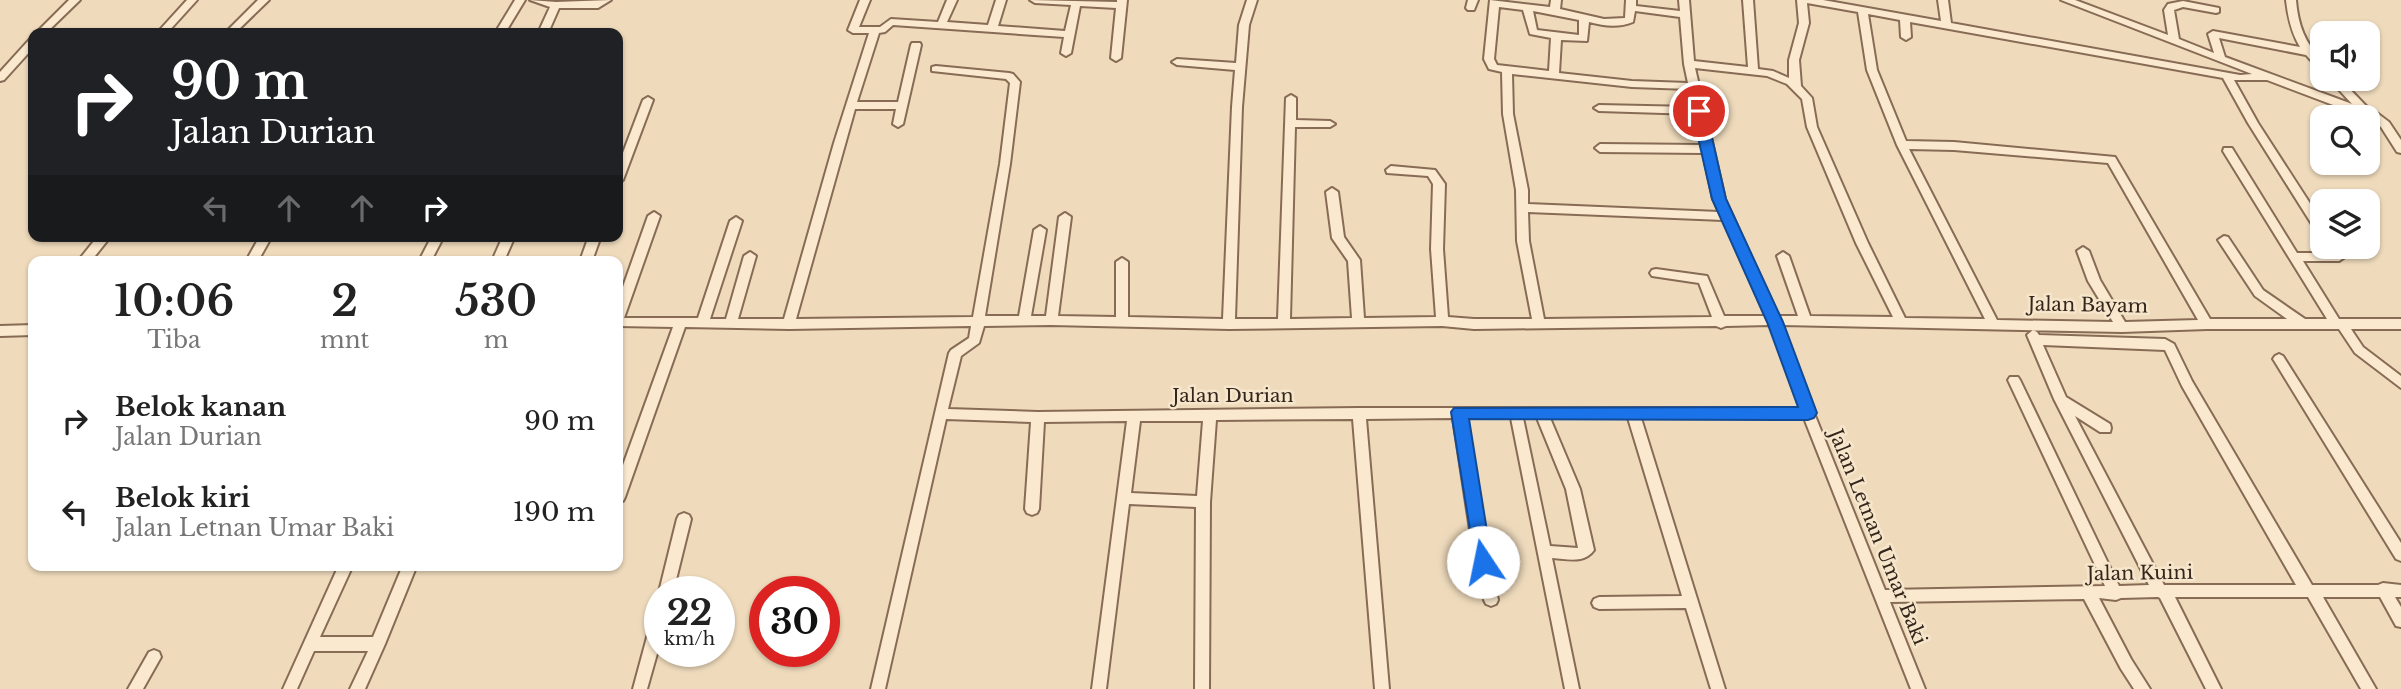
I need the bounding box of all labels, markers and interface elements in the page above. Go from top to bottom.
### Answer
map controls [2310,21,2380,259]
button: sound [2310,21,2380,91]
text: 90 m [171,51,308,112]
icon: right [56,56,147,147]
pin [1669,81,1729,141]
icon: arrive [1680,92,1718,130]
button: search [2310,105,2380,175]
text: Jalan Durian [171,112,375,152]
icon: left [197,189,235,227]
icon: ahead [270,189,308,227]
icon: ahead [343,189,381,227]
icon: right [416,189,454,227]
button: layers [2310,189,2380,259]
text: 10:06 [114,275,234,327]
text: 2 [331,275,358,327]
text: 530 [455,275,537,327]
street label: Jalan Bayam [2025,292,2148,318]
text: Tiba [147,326,201,354]
text: mnt [320,326,369,354]
text: m [484,326,508,354]
street label: Jalan Durian [1169,384,1294,407]
text: Belok kanan [115,391,286,423]
icon: right [56,402,94,440]
text: 90 m [524,405,595,437]
text: Jalan Durian [115,423,262,451]
street label: Jalan Letnan Umar Baki [1823,423,1932,649]
text: Belok kiri [115,482,250,514]
icon: left [56,493,94,531]
text: 190 m [513,496,595,528]
text: Jalan Letnan Umar Baki [115,514,394,542]
position arrow [1446,525,1520,599]
street label: Jalan Kuini [2084,561,2194,585]
speed limit sign: 30 [749,576,840,667]
text: 22 [667,591,712,634]
text: km/h [664,628,715,650]

